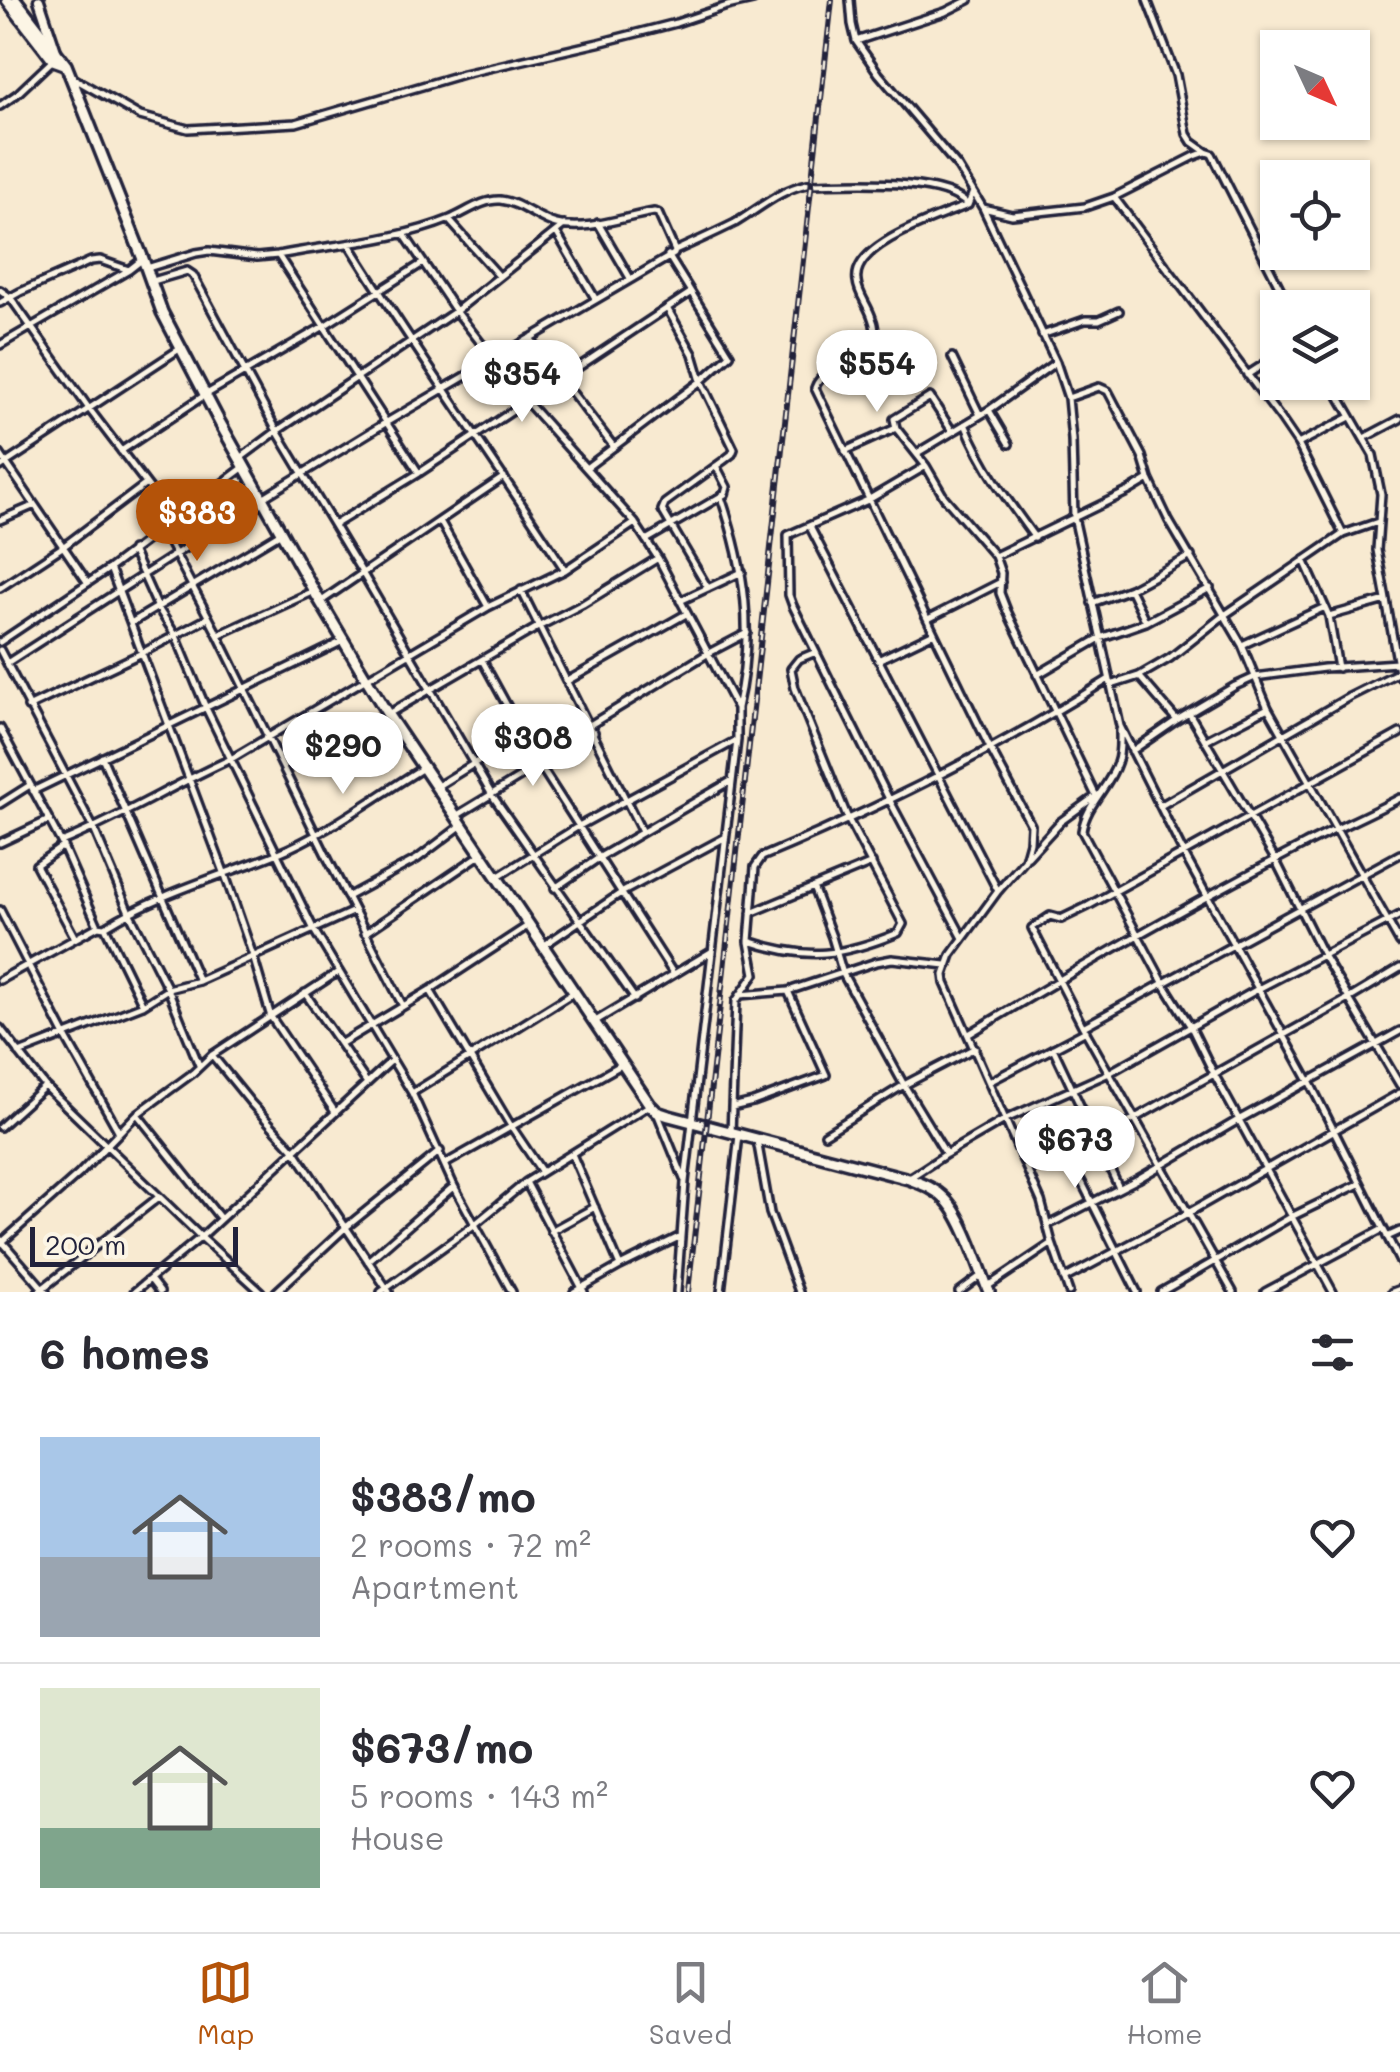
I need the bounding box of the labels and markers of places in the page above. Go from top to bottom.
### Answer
pin: $554 [818,330,936,415]
pin: $354 [463,340,581,425]
pin: $383 [138,479,256,564]
pin: $308 [474,704,592,789]
pin: $290 [284,712,402,797]
pin: $673 [1016,1106,1134,1191]

